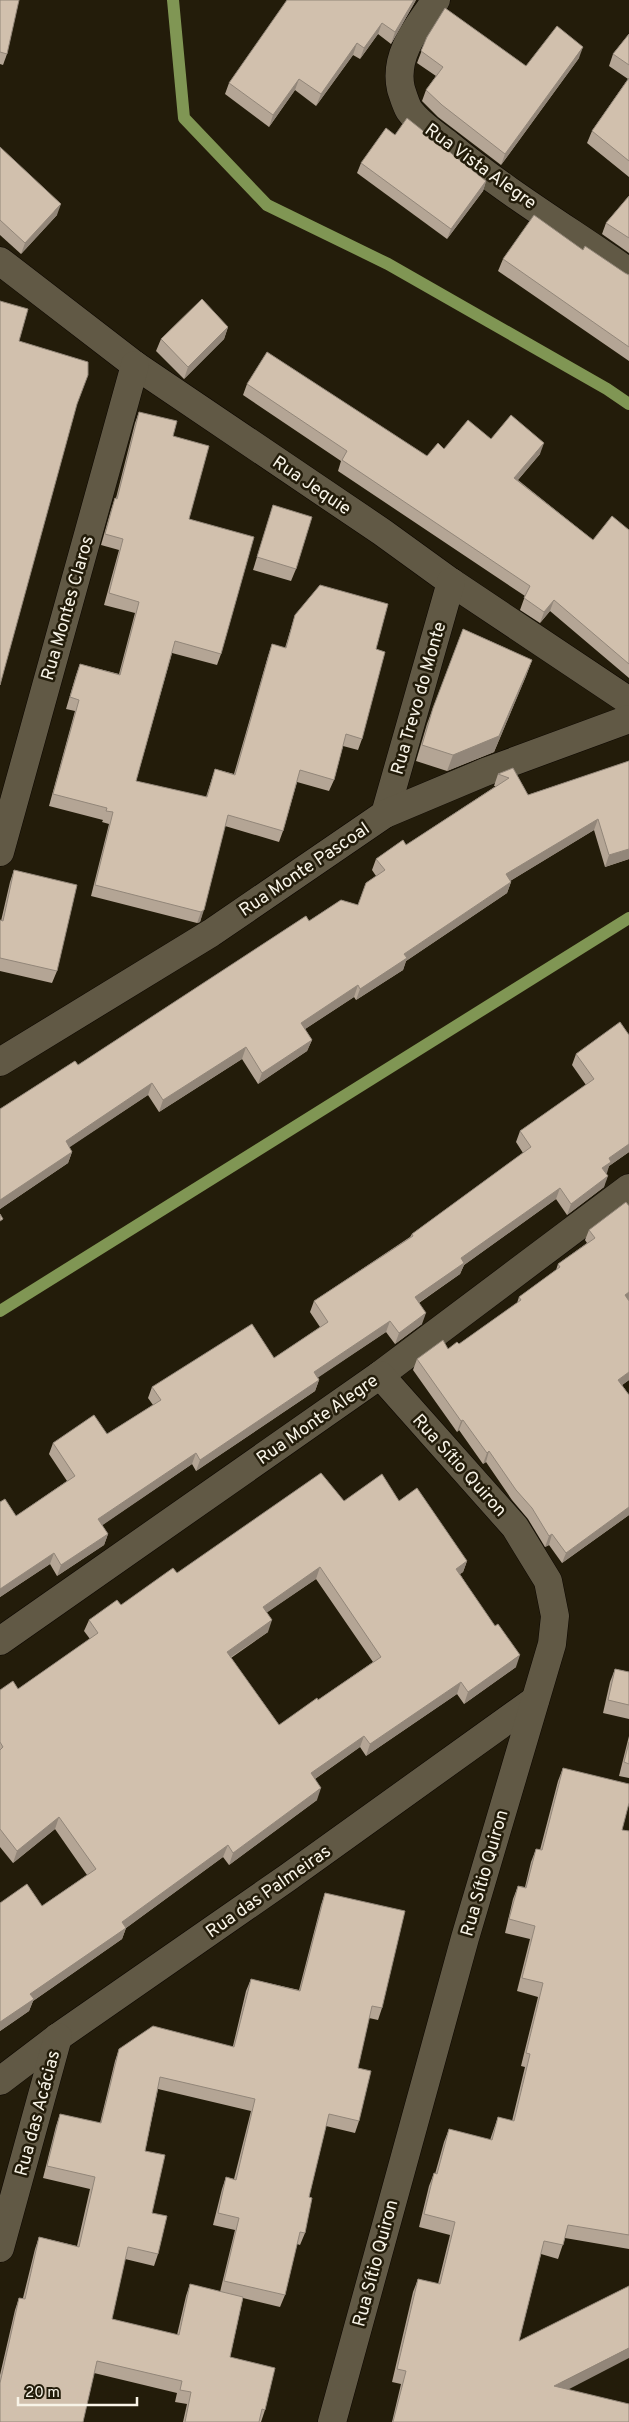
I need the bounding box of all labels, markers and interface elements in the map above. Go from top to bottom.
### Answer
street label: Rua Vista Alegre [420,119,541,215]
street label: Rua Jequie [267,452,355,521]
street label: Rua Montes Claros [37,533,100,684]
street label: Rua Trevo do Monte [387,619,452,778]
street label: Rua Monte Pascoal [235,818,375,923]
street label: Rua Monte Alegre [253,1370,383,1471]
street label: Rua Sítio Quiron [407,1410,511,1522]
street label: Rua Sítio Quiron [456,1807,515,1939]
street label: Rua das Palmeiras [202,1841,336,1944]
street label: Rua das Acácias [11,2048,66,2179]
street label: Rua Sítio Quiron [348,2197,404,2330]
scale bar [18,2374,136,2406]
text: 20 m [25,2384,60,2403]

